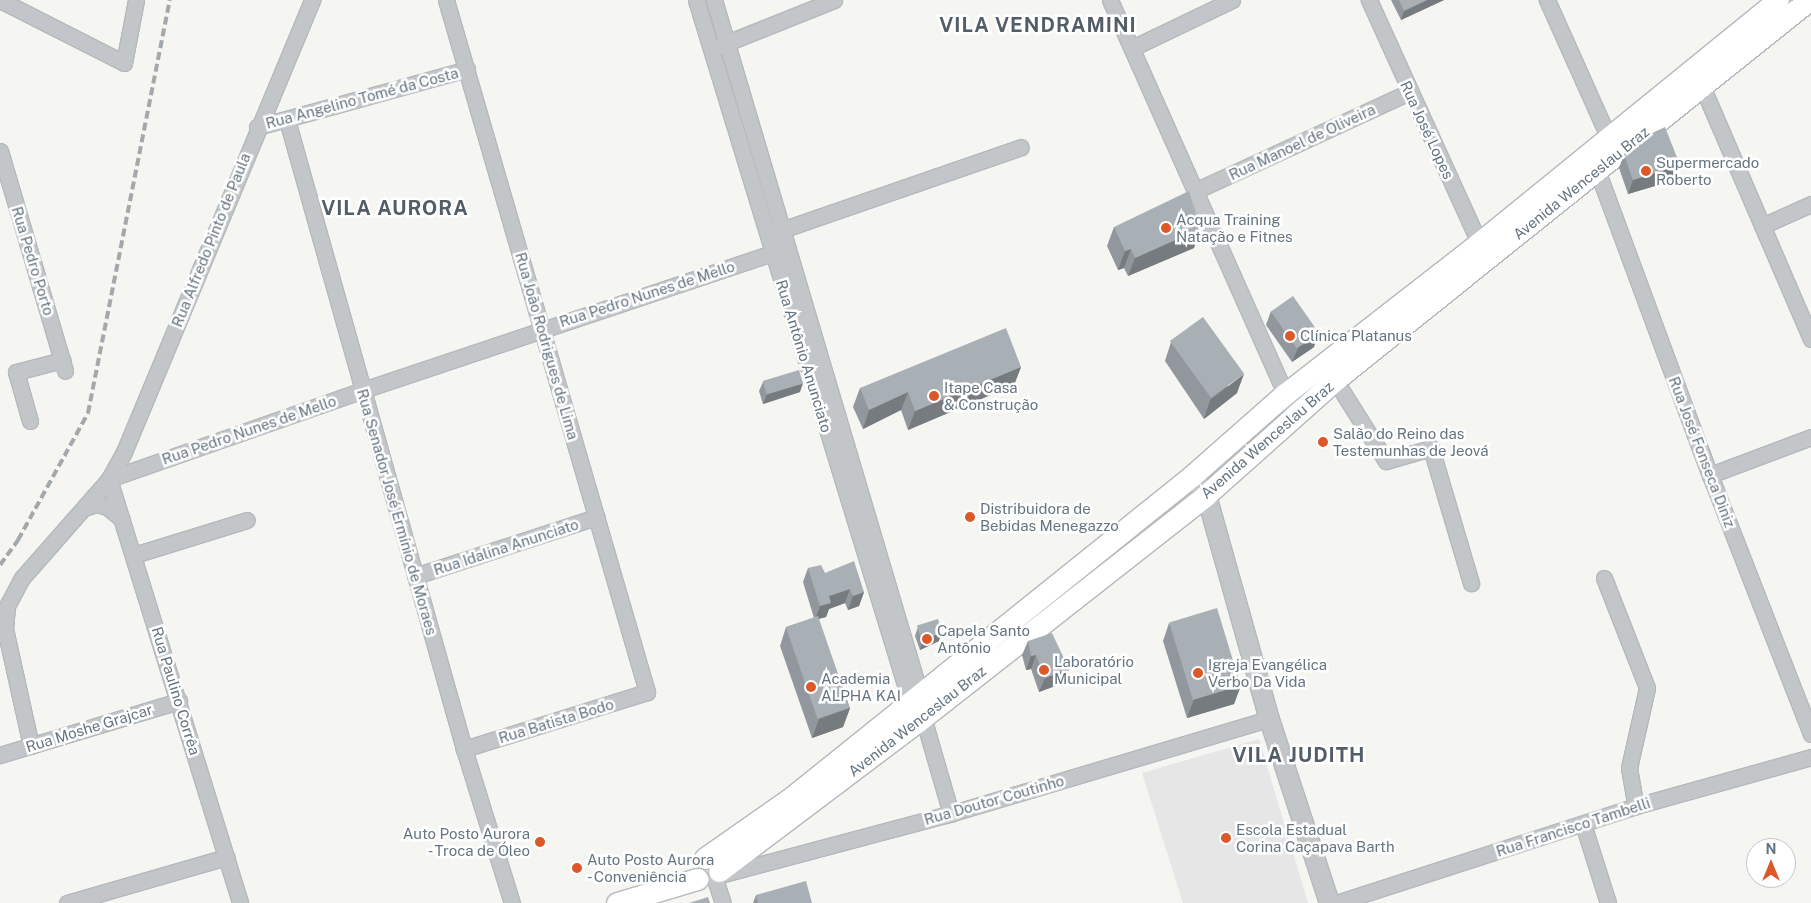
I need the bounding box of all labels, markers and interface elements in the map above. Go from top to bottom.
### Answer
district label: VILA VENDRAMINI [937,13,1139,37]
street label: Rua Angelino Tomé da Costa [263,64,461,132]
street label: Rua José Lopes [1396,78,1458,182]
street label: Rua Manoel de Oliveira [1226,100,1378,184]
street label: Avenida Wenceslau Braz [1509,122,1653,244]
street label: Rua Alfredo Pinto de Paula [168,150,254,330]
place label: Supermercado Roberto [1656,153,1759,188]
marker: Supermercado Roberto [1640,165,1652,177]
district label: VILA AURORA [320,196,470,220]
street label: Rua Pedro Porto [8,204,58,318]
place label: Acqua Training Natação e Fitnes [1176,210,1293,245]
marker: Acqua Training Natação e Fitnes [1160,222,1172,234]
street label: Rua João Rodrigues de Lima [512,250,582,442]
street label: Rua Pedro Nunes de Mello [557,257,737,331]
street label: Rua Antônio Anunciato [772,277,836,435]
place label: Clínica Platanus [1300,327,1412,345]
marker: Clínica Platanus [1284,330,1296,342]
street label: Rua José Fonseca Diniz [1665,374,1739,530]
street label: Avenida Wenceslau Braz [1197,377,1337,503]
place label: Itape Casa & Construção [944,378,1038,413]
street label: Rua Senador José Ermínio de Moraes [353,387,441,637]
marker: Itape Casa & Construção [928,390,940,402]
street label: Rua Pedro Nunes de Mello [159,392,339,468]
place label: Salão do Reino das Testemunhas de Jeová [1333,424,1489,459]
marker: Salão do Reino das Testemunhas de Jeová [1317,436,1329,448]
place label: Distribuidora de Bebidas Menegazzo [980,499,1119,534]
marker: Distribuidora de Bebidas Menegazzo [964,511,976,523]
street label: Rua Idalina Anunciato [431,515,581,579]
place label: Capela Santo Antônio [937,621,1030,656]
street label: Rua Paulino Corrêa [148,625,204,757]
marker: Capela Santo Antônio [921,633,933,645]
place label: Laboratório Municipal [1054,652,1134,687]
place label: Igreja Evangélica Verbo Da Vida [1208,655,1327,690]
street label: Avenida Wenceslau Braz [844,662,990,780]
marker: Laboratório Municipal [1038,664,1050,676]
marker: Igreja Evangélica Verbo Da Vida [1192,667,1204,679]
place label: Academia ALPHA KAI [821,669,901,704]
marker: Academia ALPHA KAI [805,681,817,693]
street label: Rua Batista Bodo [496,695,616,747]
street label: Rua Moshe Grajcar [23,700,155,756]
district label: VILA JUDITH [1231,743,1367,767]
street label: Rua Doutor Coutinho [922,771,1066,829]
street label: Rua Francisco Tambelli [1494,794,1652,860]
place label: Escola Estadual Corina Caçapava Barth [1236,820,1395,855]
place label: Auto Posto Aurora - Troca de Óleo [403,824,530,859]
marker: Escola Estadual Corina Caçapava Barth [1220,832,1232,844]
marker: Auto Posto Aurora - Troca de Óleo [534,836,546,848]
north arrow [1746,838,1796,888]
text: N [1766,841,1776,857]
place label: Auto Posto Aurora - Conveniência [587,850,714,885]
marker: Auto Posto Aurora - Conveniência [571,862,583,874]

